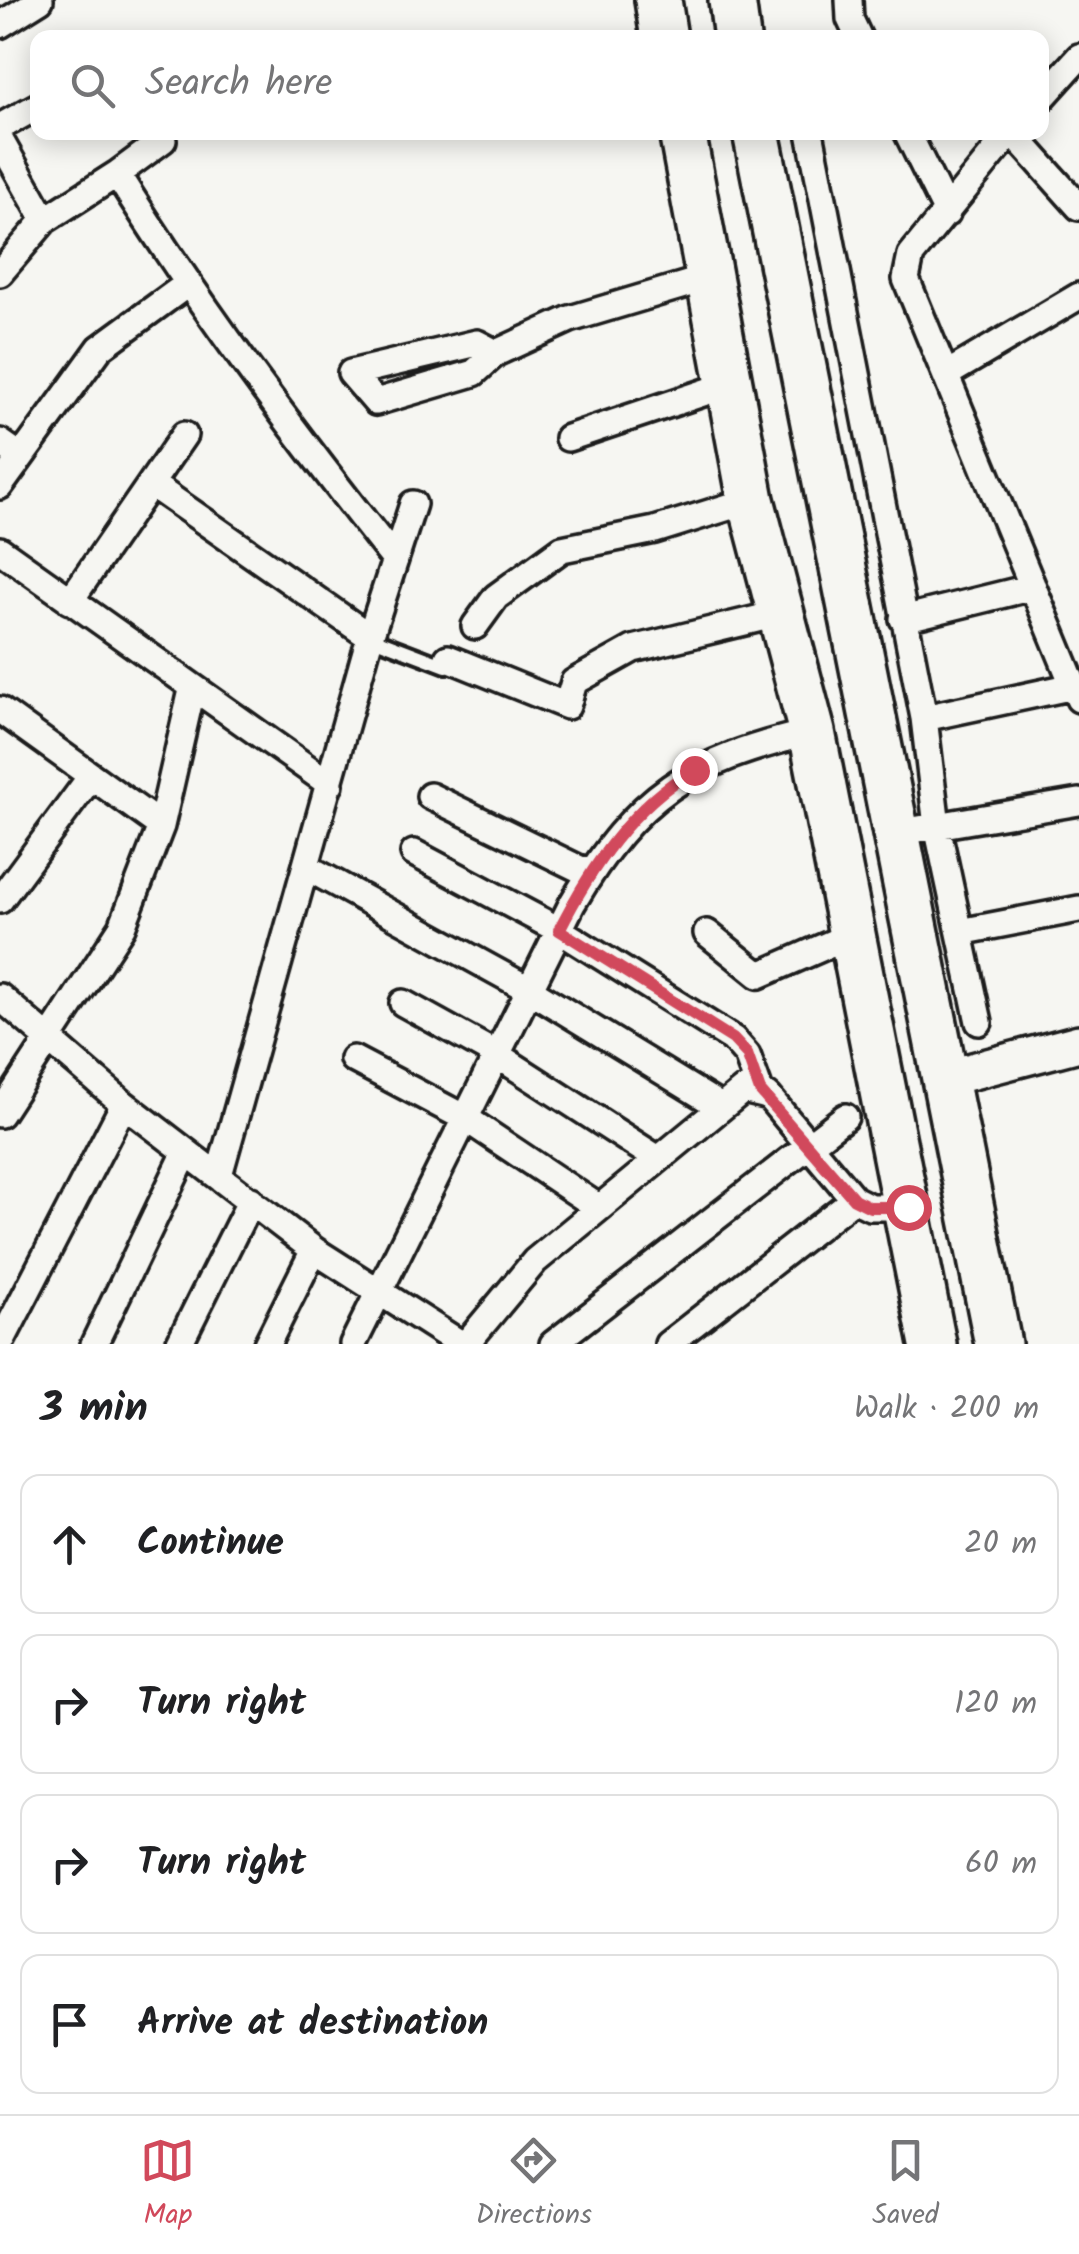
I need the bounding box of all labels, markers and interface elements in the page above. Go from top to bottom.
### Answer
search box [30,30,1049,140]
text: Search here [145,55,332,115]
icon: search [65,58,120,113]
route end [672,748,718,794]
route start [886,1185,932,1231]
text: 3 min [40,1376,148,1443]
text: Walk · 200 m [854,1384,1039,1435]
text: Continue [137,1514,284,1574]
icon: ahead [42,1517,97,1572]
text: 20 m [964,1519,1037,1570]
text: Turn right [137,1674,306,1734]
icon: right [42,1677,97,1732]
text: 120 m [954,1679,1037,1730]
text: Turn right [137,1834,306,1894]
icon: right [42,1837,97,1892]
text: 60 m [965,1839,1037,1890]
text: Arrive at destination [137,1994,488,2054]
icon: arrive [42,1997,97,2052]
tab: Map [140,2133,195,2238]
tab: Directions [476,2133,592,2238]
tab: Saved [872,2133,939,2238]

